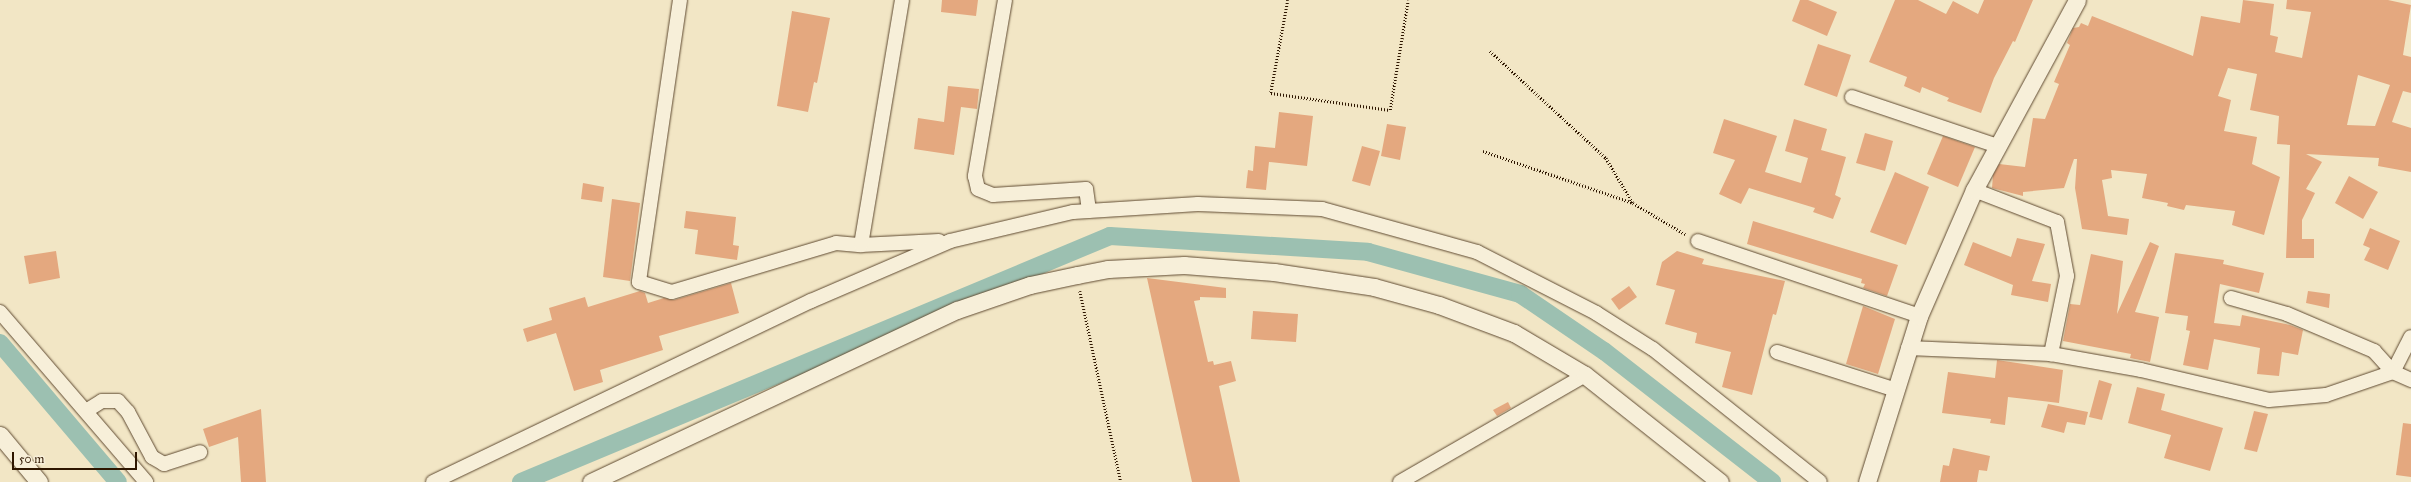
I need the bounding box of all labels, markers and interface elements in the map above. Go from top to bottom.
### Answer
scale bar [14,444,139,470]
text: 50 m [19,452,44,466]

